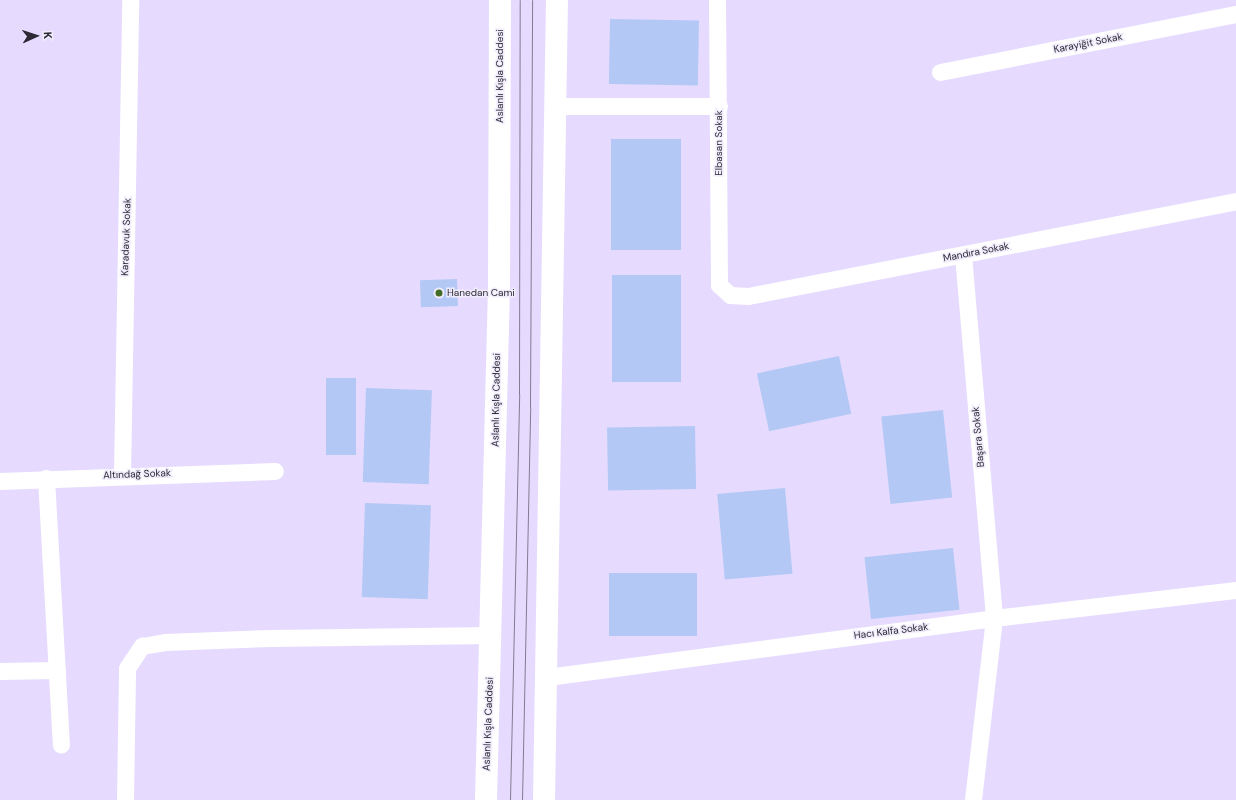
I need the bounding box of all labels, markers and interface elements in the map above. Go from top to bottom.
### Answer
north arrow [16,16,56,56]
street label: Aslanlı Kışla Caddesi [494,29,506,123]
street label: Karayiğit Sokak [1053,30,1123,56]
text: K [41,31,55,39]
street label: Elbasan Sokak [713,110,725,176]
street label: Karadavuk Sokak [119,198,133,276]
street label: Mandıra Sokak [942,240,1010,264]
place label: Hanedan Cami [447,287,515,299]
marker: Hanedan Cami [434,288,444,298]
street label: Aslanlı Kışla Caddesi [489,353,503,447]
street label: Başara Sokak [969,406,987,468]
street label: Altındağ Sokak [103,467,171,481]
street label: Hacı Kalfa Sokak [853,620,929,642]
street label: Aslanlı Kışla Caddesi [480,677,496,771]

